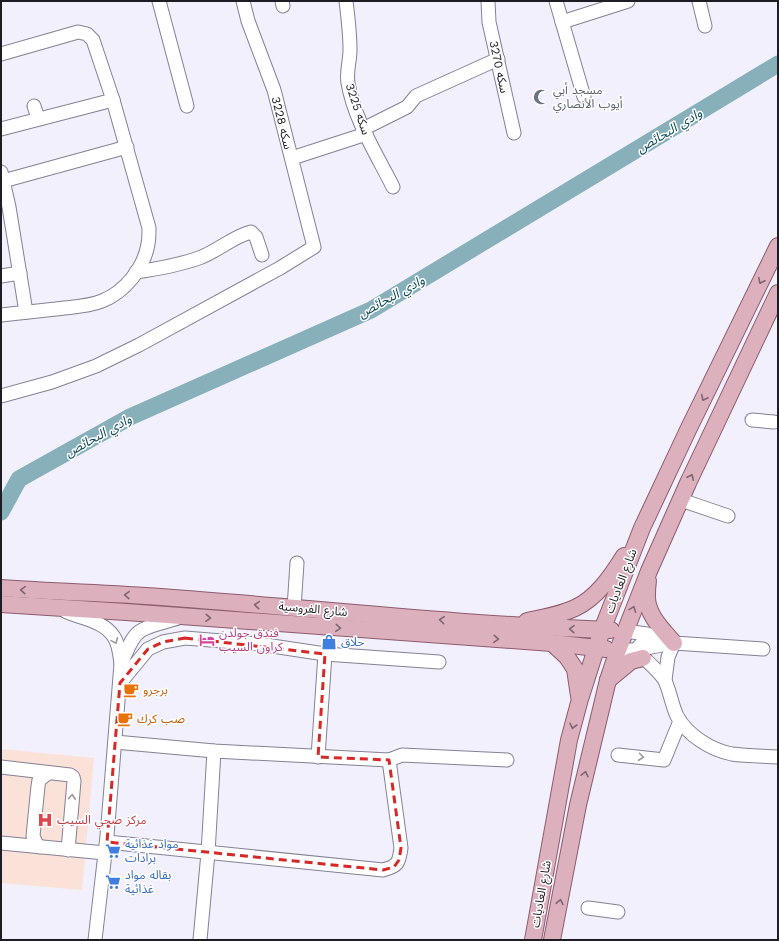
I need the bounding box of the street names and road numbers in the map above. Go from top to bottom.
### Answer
street label: سكه 3270 [487,40,511,94]
street label: سكه 3225 [343,81,373,137]
street label: سكه 3228 [269,95,295,151]
street label: شارع العاديات [602,547,642,616]
street label: شارع الفروسية [278,599,348,621]
street label: شارع العاديات [528,859,556,929]

